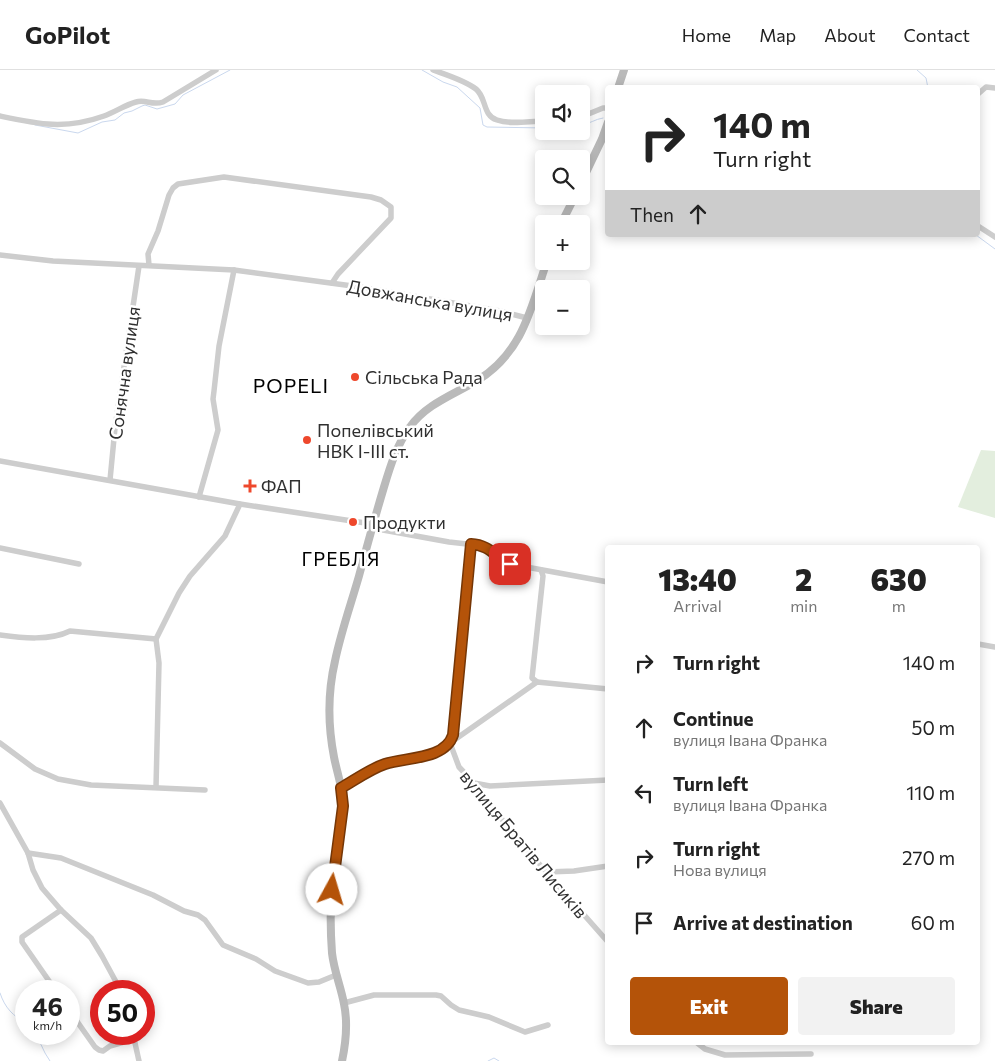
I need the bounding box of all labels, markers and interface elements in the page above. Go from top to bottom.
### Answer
text: GoPilot [25,20,110,49]
text: Home [682,24,731,46]
text: Map [759,24,796,46]
text: About [824,24,876,46]
text: Contact [904,24,970,46]
map controls [535,85,590,335]
button: sound [535,85,590,140]
text: 140 m [713,102,811,145]
icon: right [630,105,695,170]
text: Turn right [713,145,811,172]
button: search [535,150,590,205]
icon: ahead [684,200,712,228]
text: Then [630,203,674,226]
button: + [535,215,590,270]
street label: Довжанська вулиця [346,275,514,325]
button: − [535,280,590,335]
street label: Сонячна вулиця [104,305,144,441]
place label: Сільська Рада [365,366,483,388]
marker: Сільська Рада [349,371,361,383]
district label: POPELI [253,373,329,397]
place label: Попелівський НВК І-ІІІ ст. [317,419,434,462]
marker: Попелівський НВК І-ІІІ ст. [301,434,313,446]
place label: ФАП [261,475,302,497]
marker: ФАП [243,479,257,493]
place label: Продукти [363,511,446,533]
marker: Продукти [347,516,359,528]
pin [489,543,531,585]
district label: ГРЕБЛЯ [302,547,380,570]
icon: arrive [496,550,524,578]
text: 13:40 [658,560,737,597]
text: 2 [795,560,812,597]
text: 630 [871,560,927,597]
text: Arrival [673,596,722,615]
text: min [790,596,817,615]
text: m [892,596,906,615]
icon: right [630,649,658,677]
text: Turn right [673,651,760,674]
text: 140 m [903,651,955,674]
text: Continue [673,707,753,730]
icon: ahead [630,714,658,742]
text: 50 m [911,716,955,739]
text: вулиця Івана Франка [673,730,827,749]
street label: вулиця Братів Лисиків [456,766,592,922]
text: Turn left [673,772,748,795]
icon: left [630,779,658,807]
text: 110 m [906,781,955,804]
text: вулиця Івана Франка [673,795,827,814]
text: Turn right [673,837,760,860]
icon: right [630,844,658,872]
text: 270 m [902,846,955,869]
text: Нова вулиця [673,860,767,879]
position arrow [305,863,357,915]
icon: arrive [630,909,658,937]
text: Arrive at destination [673,911,853,934]
text: 60 m [911,911,955,934]
button: Exit [630,977,788,1035]
button: Share [798,977,955,1035]
speed limit sign: 50 [90,980,155,1045]
text: 46 [32,991,63,1021]
text: km/h [33,1018,62,1032]

